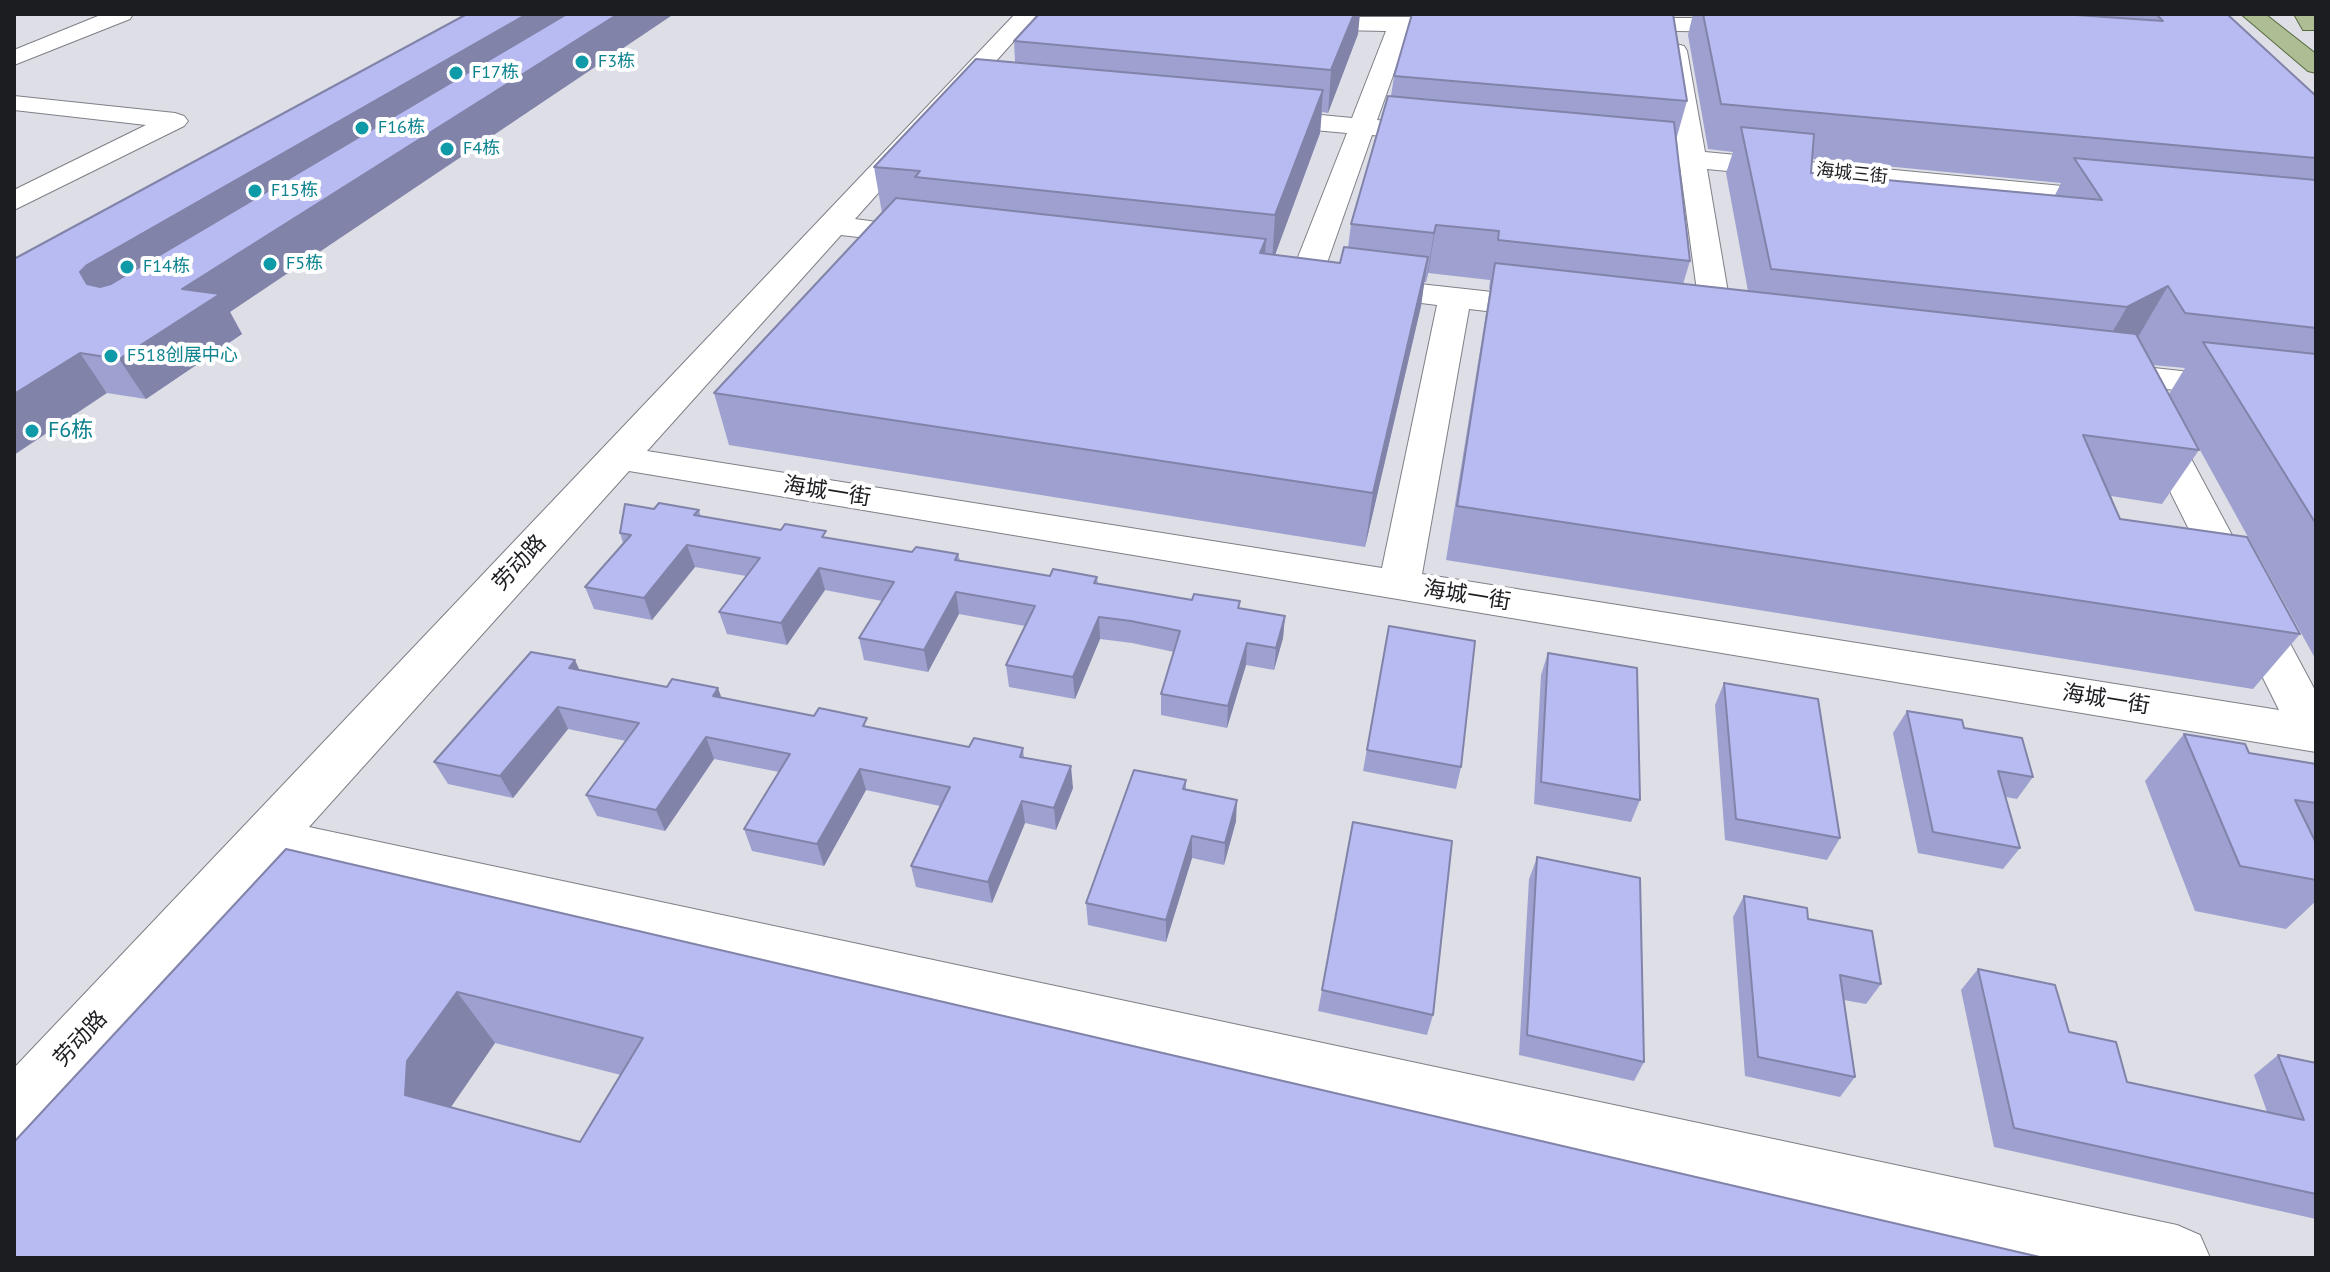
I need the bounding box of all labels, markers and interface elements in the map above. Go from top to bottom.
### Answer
place label: F3栋 [598,51,635,73]
marker: F3栋 [573,53,591,71]
place label: F17栋 [472,62,519,84]
marker: F17栋 [447,64,465,82]
place label: F16栋 [378,117,425,139]
marker: F16栋 [353,119,371,137]
place label: F4栋 [463,138,500,160]
marker: F4栋 [438,140,456,158]
street label: 海城三街 [1815,159,1889,189]
place label: F15栋 [271,180,318,202]
marker: F15栋 [246,182,264,200]
place label: F5栋 [286,253,323,275]
marker: F5栋 [261,255,279,273]
place label: F14栋 [143,256,190,278]
marker: F14栋 [118,258,136,276]
place label: F518创展中心 [127,345,238,367]
marker: F518创展中心 [102,347,120,365]
place label: F6栋 [48,418,93,444]
marker: F6栋 [23,422,41,440]
street label: 海城一街 [781,472,873,512]
street label: 劳动路 [488,530,552,596]
street label: 海城一街 [1421,576,1513,616]
street label: 海城一街 [2060,680,2152,720]
street label: 劳动路 [49,1006,113,1072]

